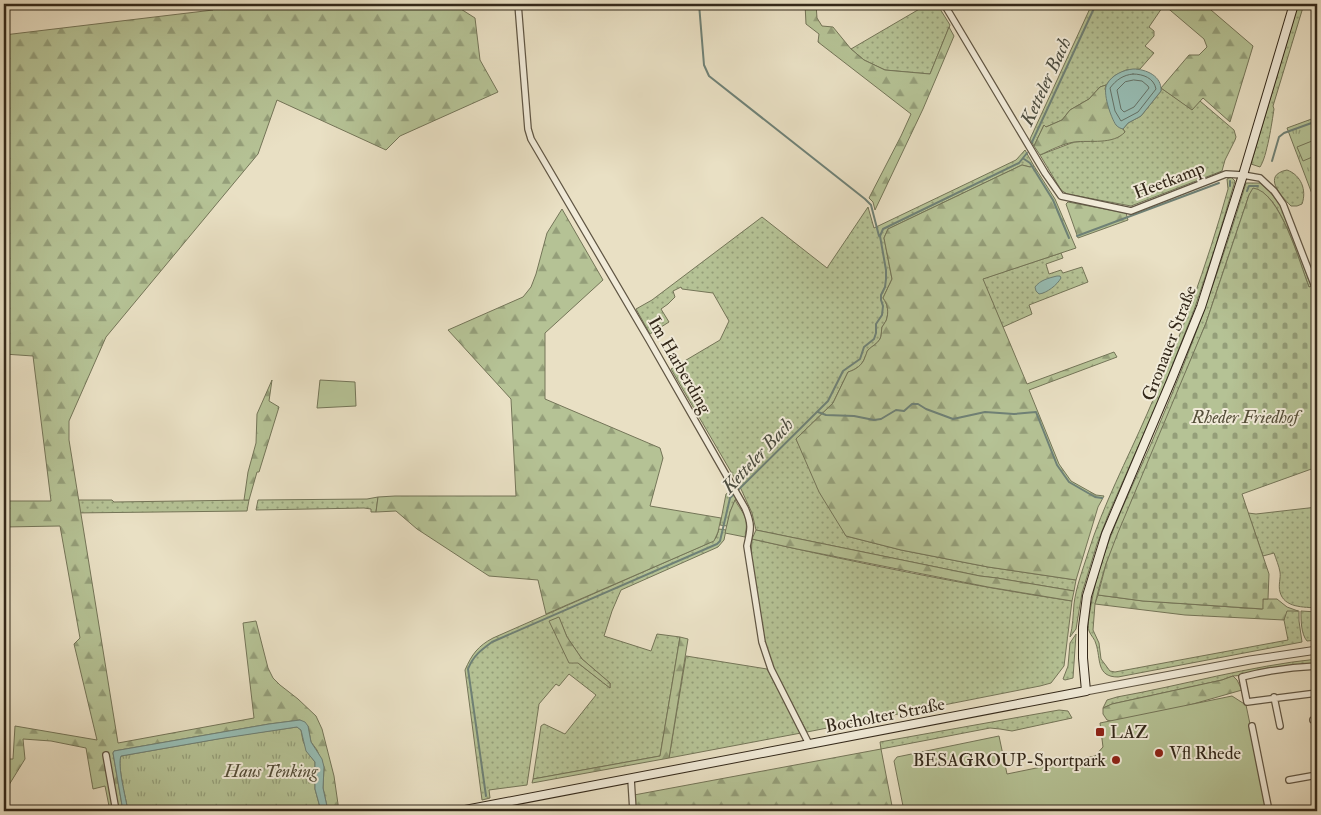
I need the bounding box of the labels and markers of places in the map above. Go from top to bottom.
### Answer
place label: LAZ [1110,721,1148,744]
marker: LAZ [1094,726,1106,738]
place label: Vfl Rhede [1169,742,1242,765]
marker: Vfl Rhede [1153,747,1165,759]
place label: BESAGROUP-Sportpark [913,749,1106,772]
marker: BESAGROUP-Sportpark [1110,754,1122,766]

